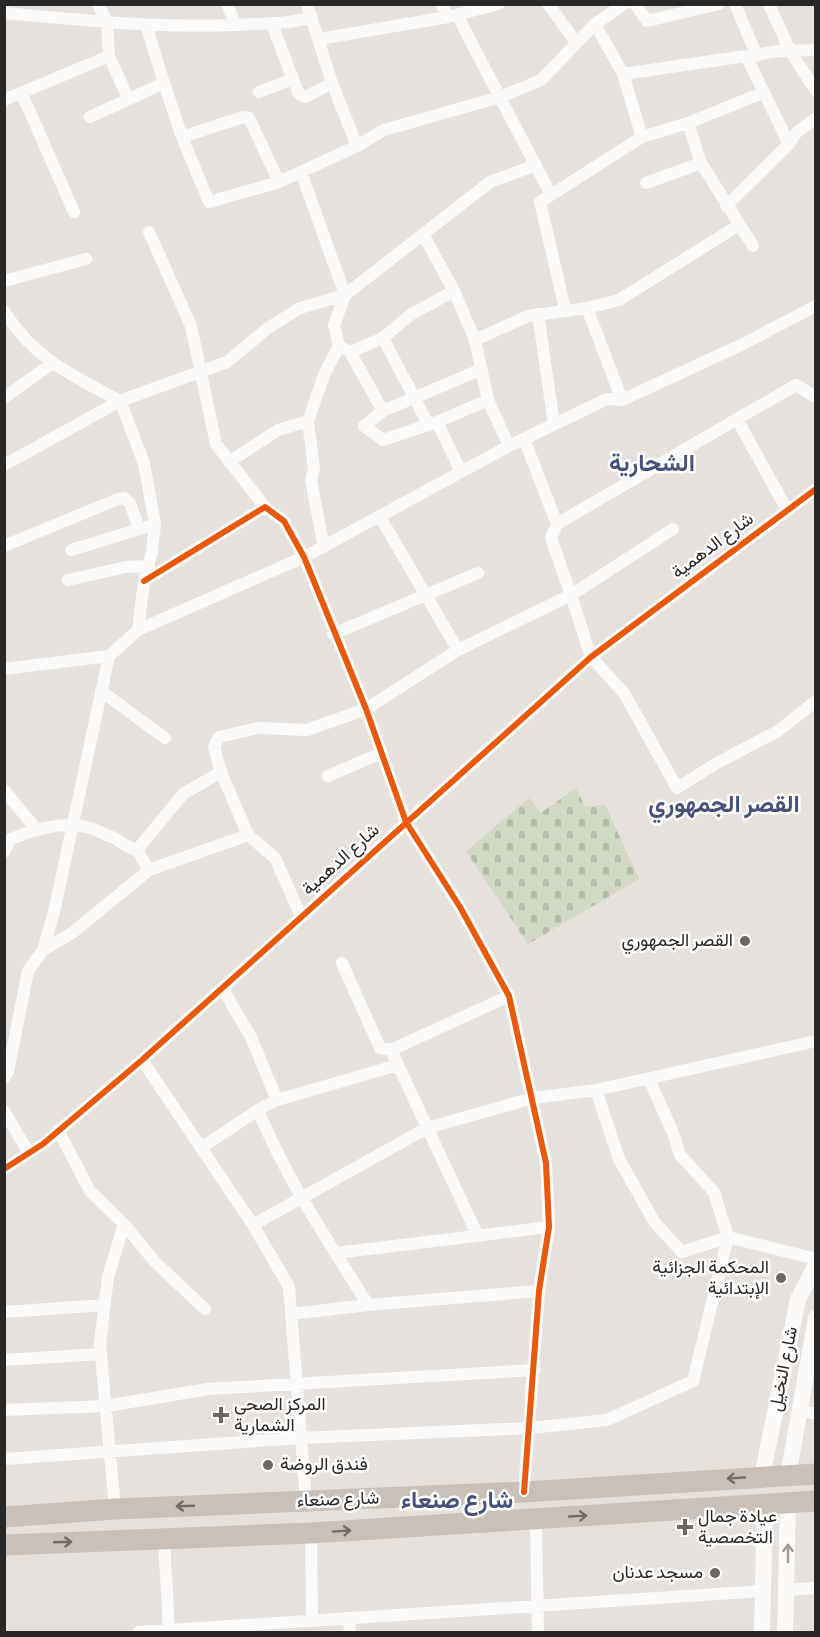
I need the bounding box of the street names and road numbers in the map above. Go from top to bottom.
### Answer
street label: شارع الدهمية [669,510,758,584]
street label: شارع الدهمية [299,821,384,901]
street label: شارع النخيل [767,1325,803,1413]
street label: شارع صنعاء [296,1490,380,1512]

